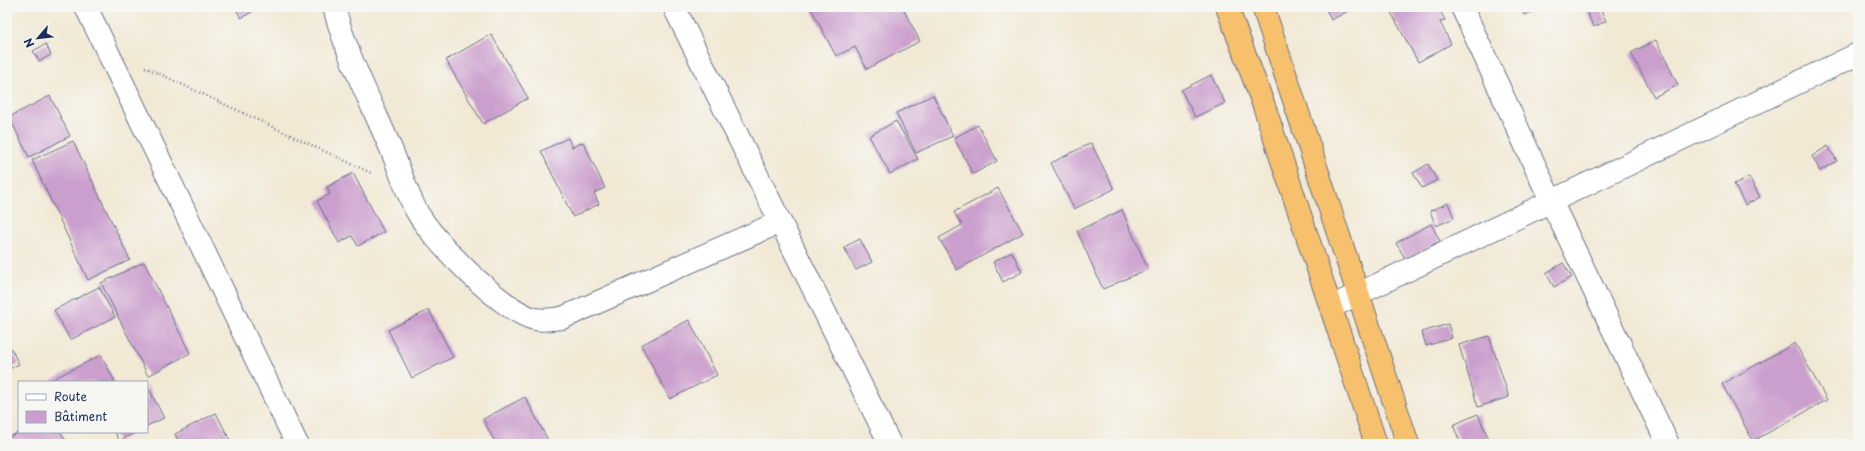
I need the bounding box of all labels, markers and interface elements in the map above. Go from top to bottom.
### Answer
north arrow [18,18,58,58]
text: N [19,35,38,51]
legend [18,381,148,433]
text: Route [54,387,87,405]
text: Bâtiment [54,407,107,425]

